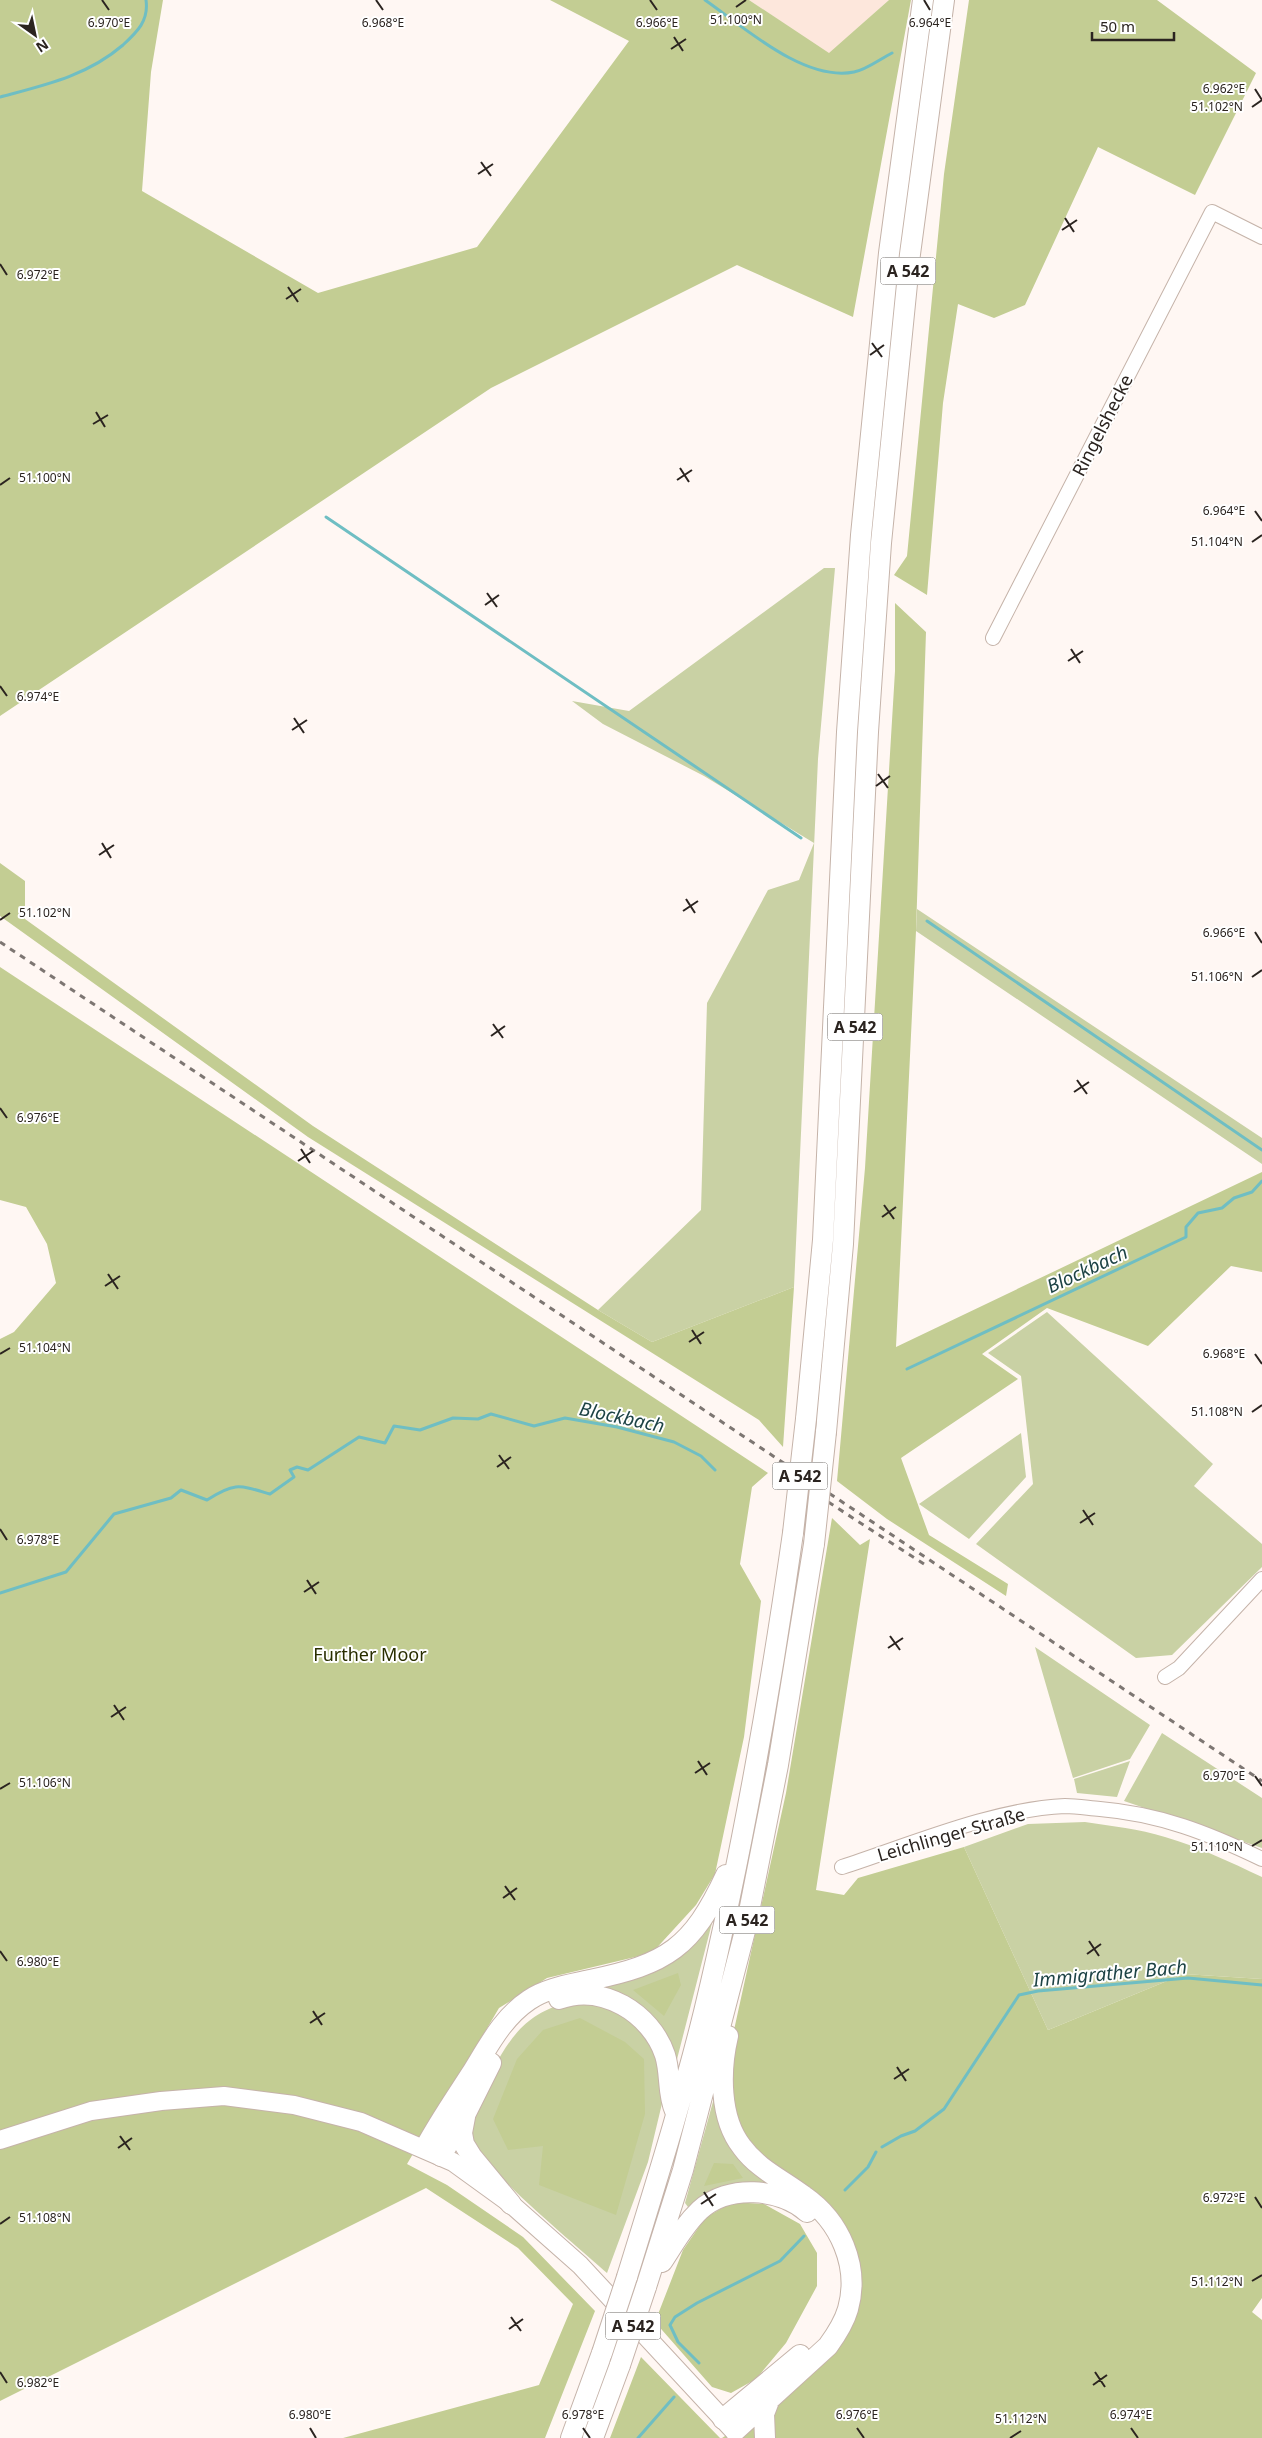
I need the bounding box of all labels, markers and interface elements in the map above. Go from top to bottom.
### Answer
north arrow [10,10,60,60]
scale bar [1092,10,1174,42]
text: 51.100°N [710,11,762,28]
text: 6.970°E [88,14,130,31]
text: 6.968°E [362,14,404,31]
text: 6.966°E [636,14,678,31]
text: 6.964°E [909,14,951,31]
text: 50 m [1100,16,1135,36]
text: N [32,35,52,57]
text: 6.962°E [1203,80,1245,97]
text: 51.102°N [1191,98,1243,115]
road number: A 542 [880,258,936,284]
text: 6.972°E [17,266,59,283]
street label: Ringelshecke [1066,370,1138,480]
text: 51.100°N [19,469,71,486]
text: 6.964°E [1203,502,1245,519]
text: 51.104°N [1191,533,1243,550]
text: 6.974°E [17,688,59,705]
text: 51.102°N [19,904,71,921]
text: 6.966°E [1203,924,1245,941]
text: 51.106°N [1191,968,1243,985]
road number: A 542 [828,1014,882,1040]
text: 6.976°E [17,1109,59,1126]
water label: Blockbach [1042,1239,1132,1299]
text: 51.104°N [19,1339,71,1356]
text: 6.968°E [1203,1345,1245,1362]
water label: Blockbach [577,1395,667,1439]
text: 51.108°N [1191,1403,1243,1420]
road number: A 542 [772,1462,828,1490]
text: 6.978°E [17,1531,59,1548]
park label: Further Moor [313,1642,427,1666]
text: 6.970°E [1203,1767,1245,1784]
text: 51.106°N [19,1774,71,1791]
street label: Leichlinger Straße [874,1801,1028,1867]
text: 51.110°N [1191,1838,1243,1855]
road number: A 542 [720,1906,774,1934]
text: 6.980°E [17,1953,59,1970]
water label: Immigrather Bach [1031,1953,1188,1993]
text: 6.972°E [1203,2189,1245,2206]
text: 51.108°N [19,2209,71,2226]
text: 51.112°N [1191,2273,1243,2290]
road number: A 542 [606,2312,660,2340]
text: 6.982°E [17,2374,59,2391]
text: 6.980°E [289,2406,331,2423]
text: 6.978°E [562,2406,604,2423]
text: 6.976°E [836,2406,878,2423]
text: 6.974°E [1110,2406,1152,2423]
text: 51.112°N [995,2410,1047,2427]

